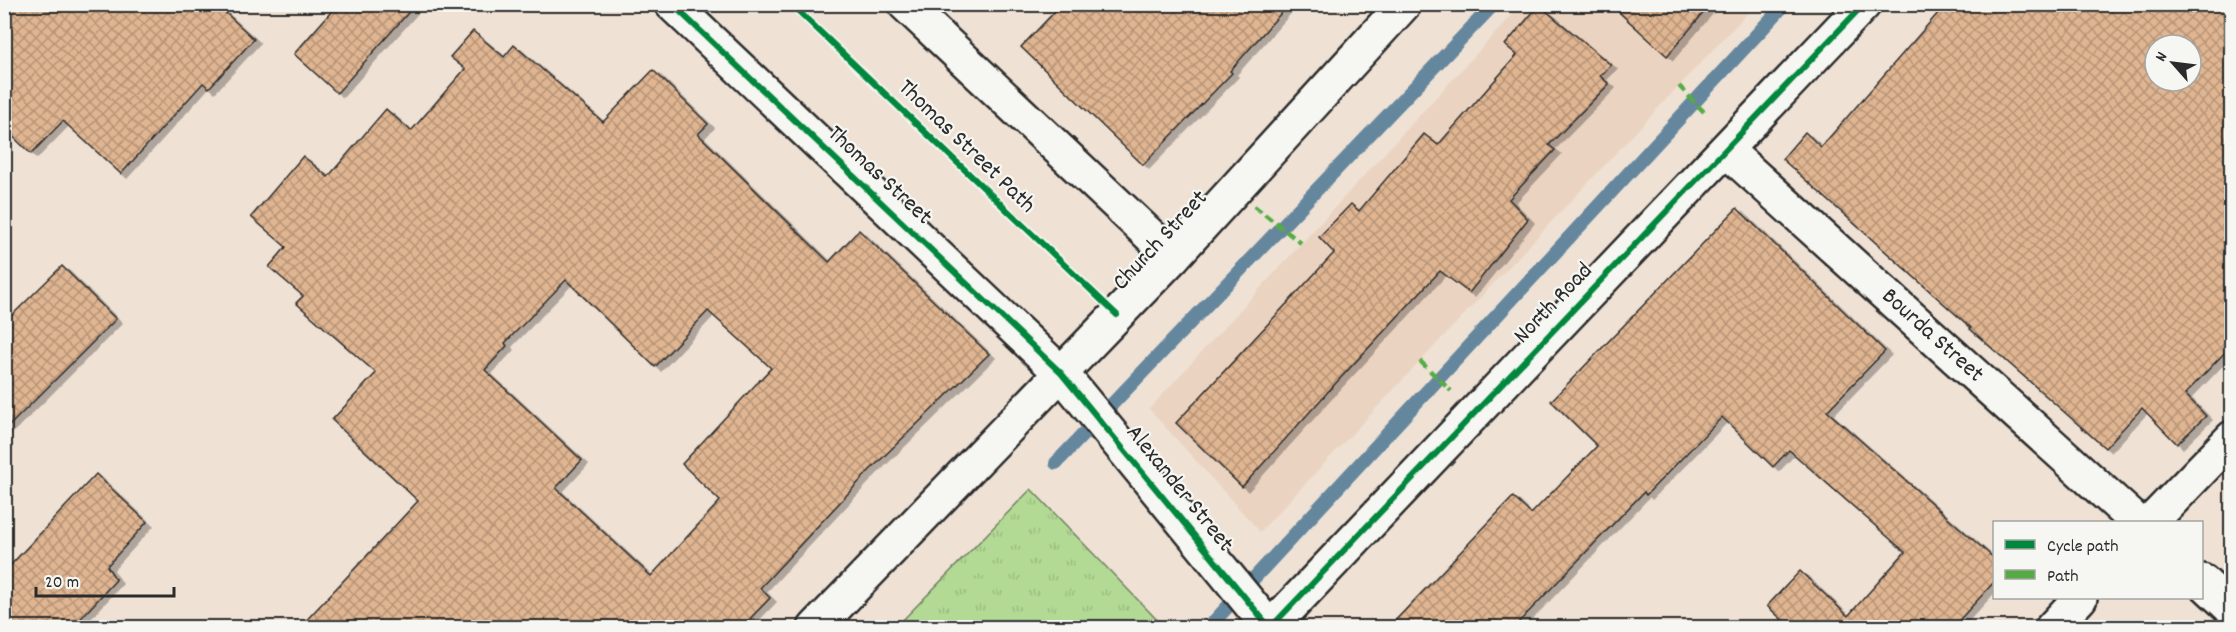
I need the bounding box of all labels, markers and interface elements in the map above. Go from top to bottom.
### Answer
north arrow [2143,33,2203,93]
text: N [2150,48,2174,66]
street label: Thomas Street Path [889,72,1043,222]
street label: Thomas Street [819,118,939,234]
street label: Church Street [1105,183,1217,299]
street label: North Road [1506,256,1602,352]
street label: Bourda Street [1873,281,1991,391]
street label: Alexander Street [1117,418,1241,560]
legend [1993,521,2203,599]
text: Cycle path [2047,535,2118,560]
scale bar [36,560,174,598]
text: Path [2047,565,2079,590]
text: 20 m [45,571,79,596]

